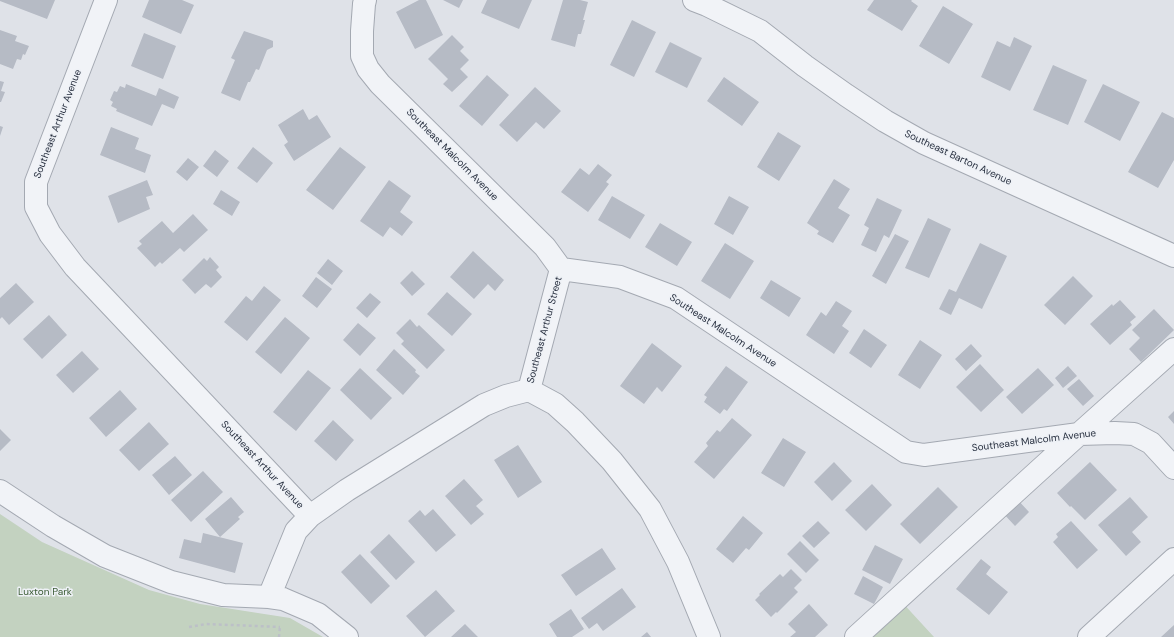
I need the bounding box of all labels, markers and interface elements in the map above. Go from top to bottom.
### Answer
street label: Southeast Arthur Avenue [32,68,84,180]
street label: Southeast Malcolm Avenue [404,107,500,203]
street label: Southeast Barton Avenue [902,128,1014,188]
street label: Southeast Arthur Street [525,275,565,385]
street label: Southeast Malcolm Avenue [667,292,779,370]
street label: Southeast Arthur Avenue [218,419,306,511]
street label: Southeast Malcolm Avenue [971,427,1097,455]
park label: Luxton Park [18,586,72,598]

